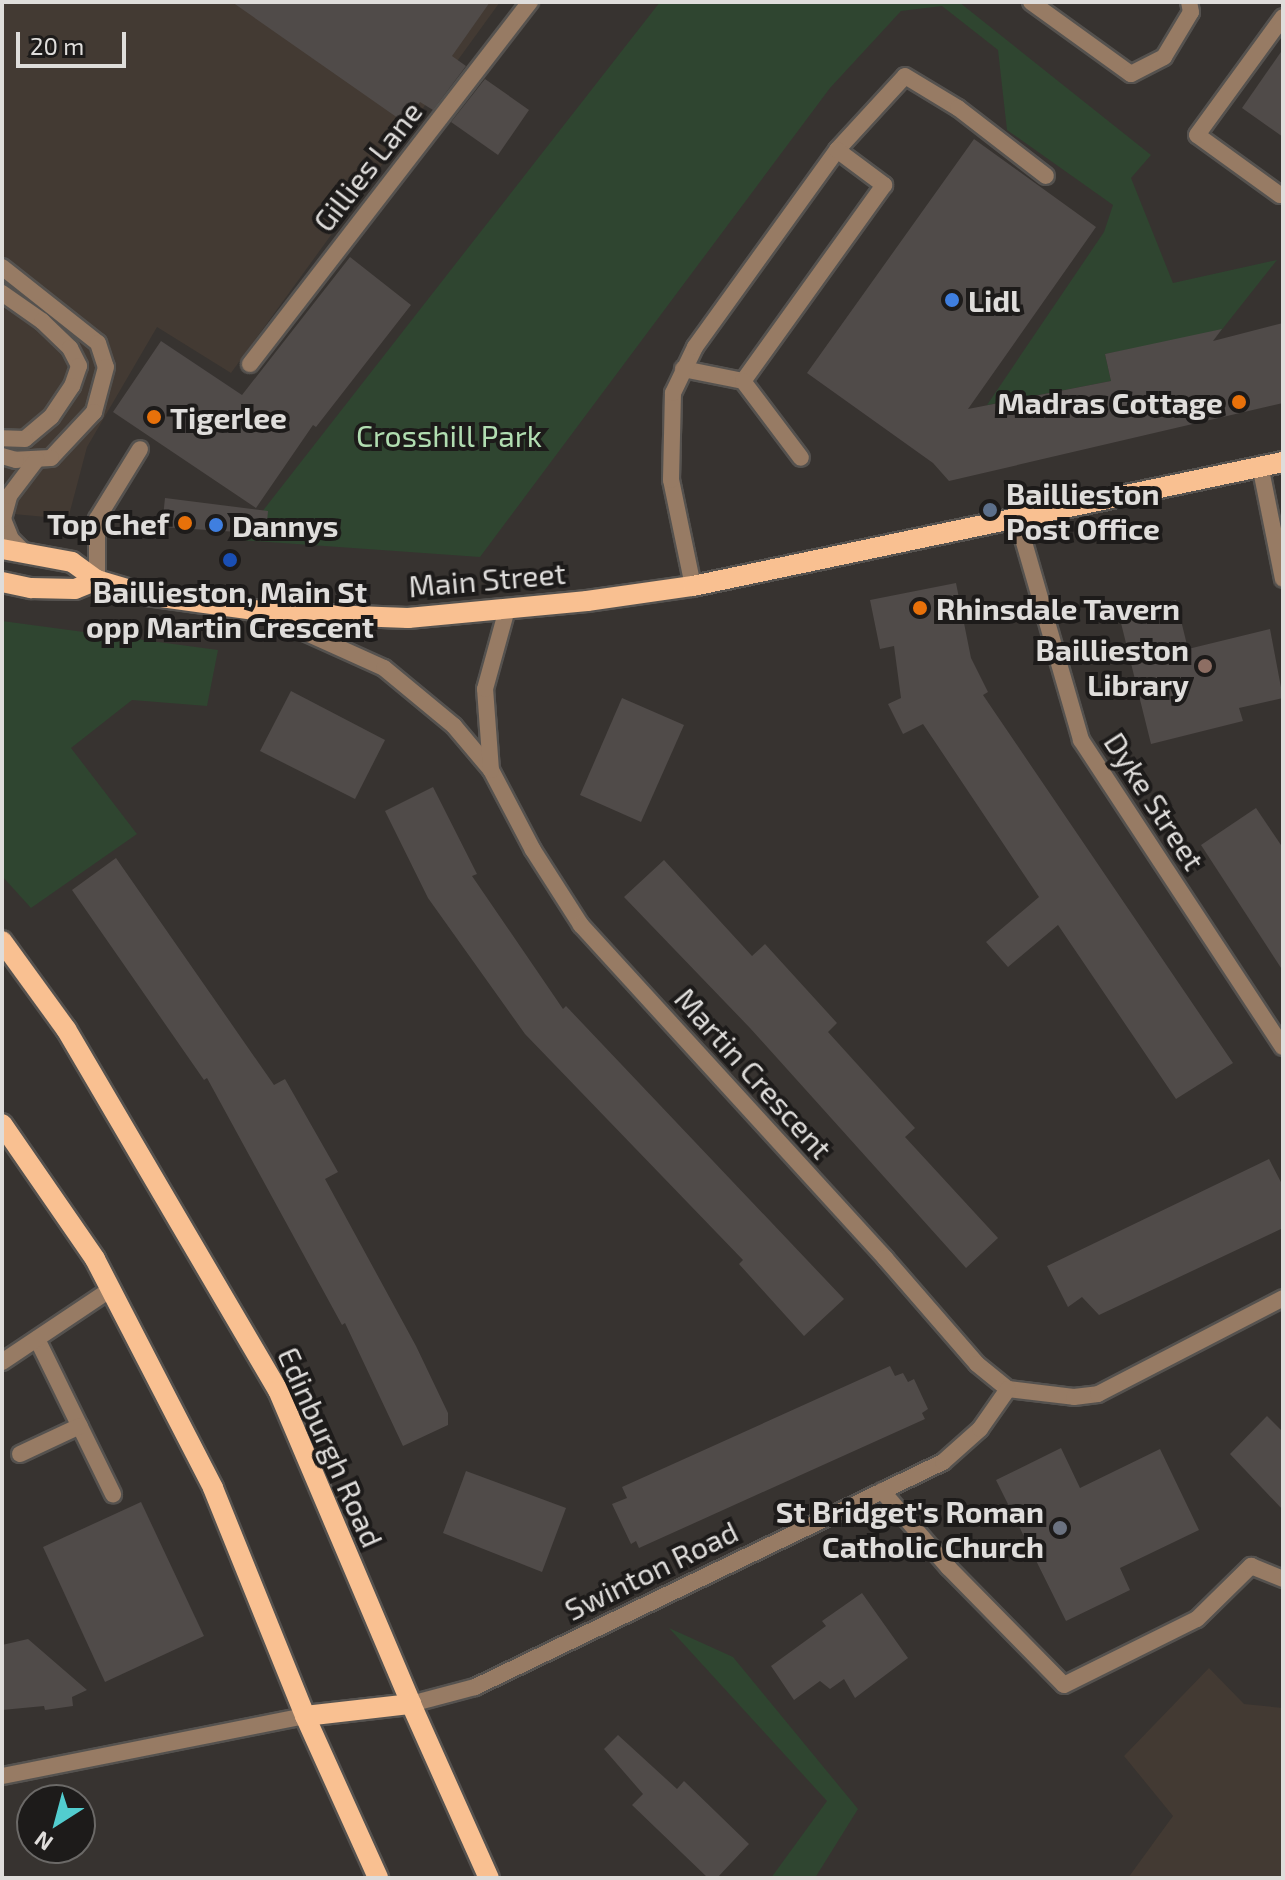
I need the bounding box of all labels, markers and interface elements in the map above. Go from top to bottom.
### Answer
scale bar [20,16,130,66]
text: 20 m [30,31,84,60]
street label: Gillies Lane [305,94,429,238]
place label: Lidl [968,282,1020,318]
marker: Lidl [943,291,961,309]
place label: Madras Cottage [997,384,1223,420]
marker: Madras Cottage [1230,393,1248,411]
place label: Tigerlee [170,399,287,435]
marker: Tigerlee [145,408,163,426]
park label: Crosshill Park [356,417,542,453]
place label: Baillieston Post Office [1006,475,1160,546]
marker: Baillieston Post Office [981,501,999,519]
place label: Top Chef [47,505,169,541]
place label: Dannys [232,507,338,543]
marker: Top Chef [176,514,194,532]
marker: Dannys [207,516,225,534]
marker: Baillieston, Main St opp Martin Crescent [221,551,239,569]
street label: Main Street [407,554,567,604]
place label: Baillieston, Main St opp Martin Crescent [86,573,374,644]
place label: Rhinsdale Tavern [936,590,1181,626]
marker: Rhinsdale Tavern [911,599,929,617]
place label: Baillieston Library [1036,631,1189,702]
marker: Baillieston Library [1196,657,1214,675]
street label: Dyke Street [1097,725,1213,877]
street label: Martin Crescent [668,980,840,1166]
street label: Edinburgh Road [271,1342,391,1552]
place label: St Bridget's Roman Catholic Church [776,1493,1044,1564]
street label: Swinton Road [559,1513,743,1627]
marker: St Bridget's Roman Catholic Church [1051,1519,1069,1537]
north arrow [16,1784,96,1864]
text: N [29,1827,57,1857]

